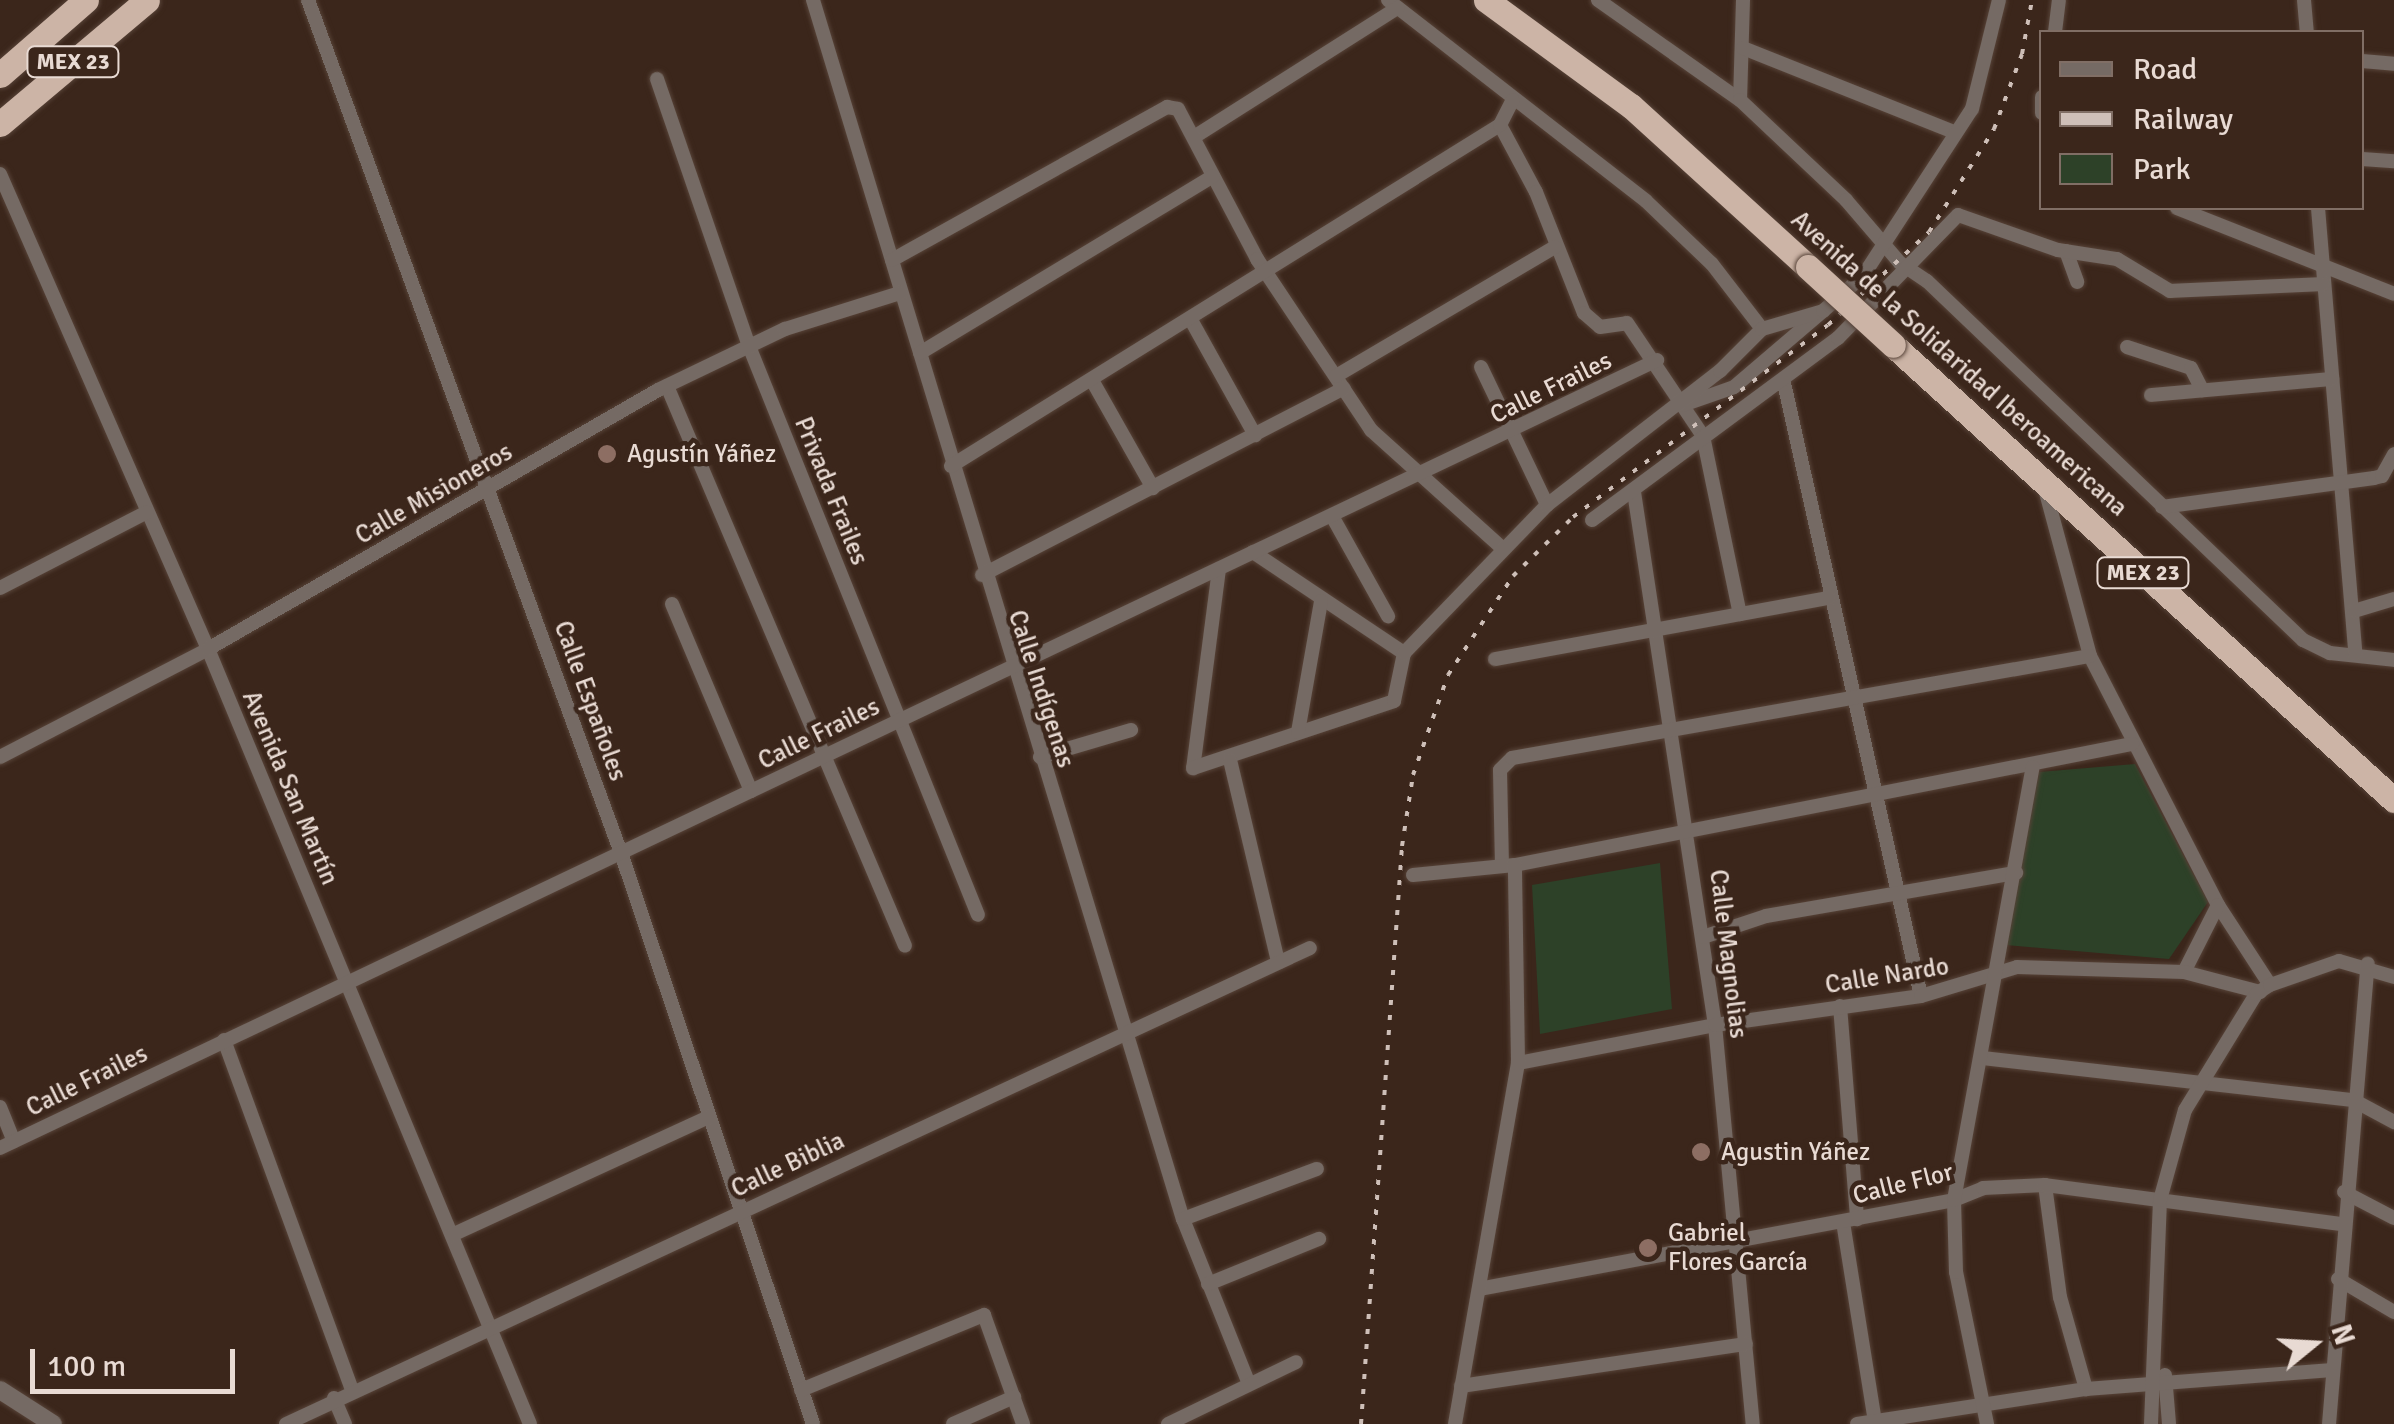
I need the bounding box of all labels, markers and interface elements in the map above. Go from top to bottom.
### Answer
legend [2039,30,2364,210]
road number: MEX 23 [26,45,120,79]
text: Road [2133,51,2197,88]
text: Railway [2133,101,2233,138]
text: Park [2133,151,2191,188]
street label: Avenida de la Solidaridad Iberoamericana [1785,205,2133,523]
street label: Calle Frailes [1485,346,1617,430]
street label: Privada Frailes [788,413,874,569]
street label: Calle Misioneros [350,437,518,551]
place label: Agustín Yáñez [627,439,776,469]
marker: Agustín Yáñez [596,443,618,465]
road number: MEX 23 [2096,556,2190,590]
street label: Calle Indígenas [1001,607,1081,771]
street label: Calle Españoles [547,617,633,785]
street label: Avenida San Martín [236,686,344,890]
street label: Calle Frailes [753,692,885,776]
street label: Calle Magnolias [1703,868,1753,1040]
street label: Calle Nardo [1823,951,1951,1001]
street label: Calle Frailes [21,1039,153,1123]
street label: Calle Biblia [727,1126,849,1204]
place label: Agustin Yáñez [1721,1137,1870,1167]
marker: Agustin Yáñez [1690,1141,1712,1163]
street label: Calle Flor [1850,1157,1956,1211]
place label: Gabriel Flores García [1668,1219,1808,1278]
marker: Gabriel Flores García [1637,1237,1659,1259]
north arrow [2264,1294,2364,1394]
text: N [2323,1320,2362,1349]
scale bar [35,1329,240,1391]
text: 100 m [47,1348,126,1385]

